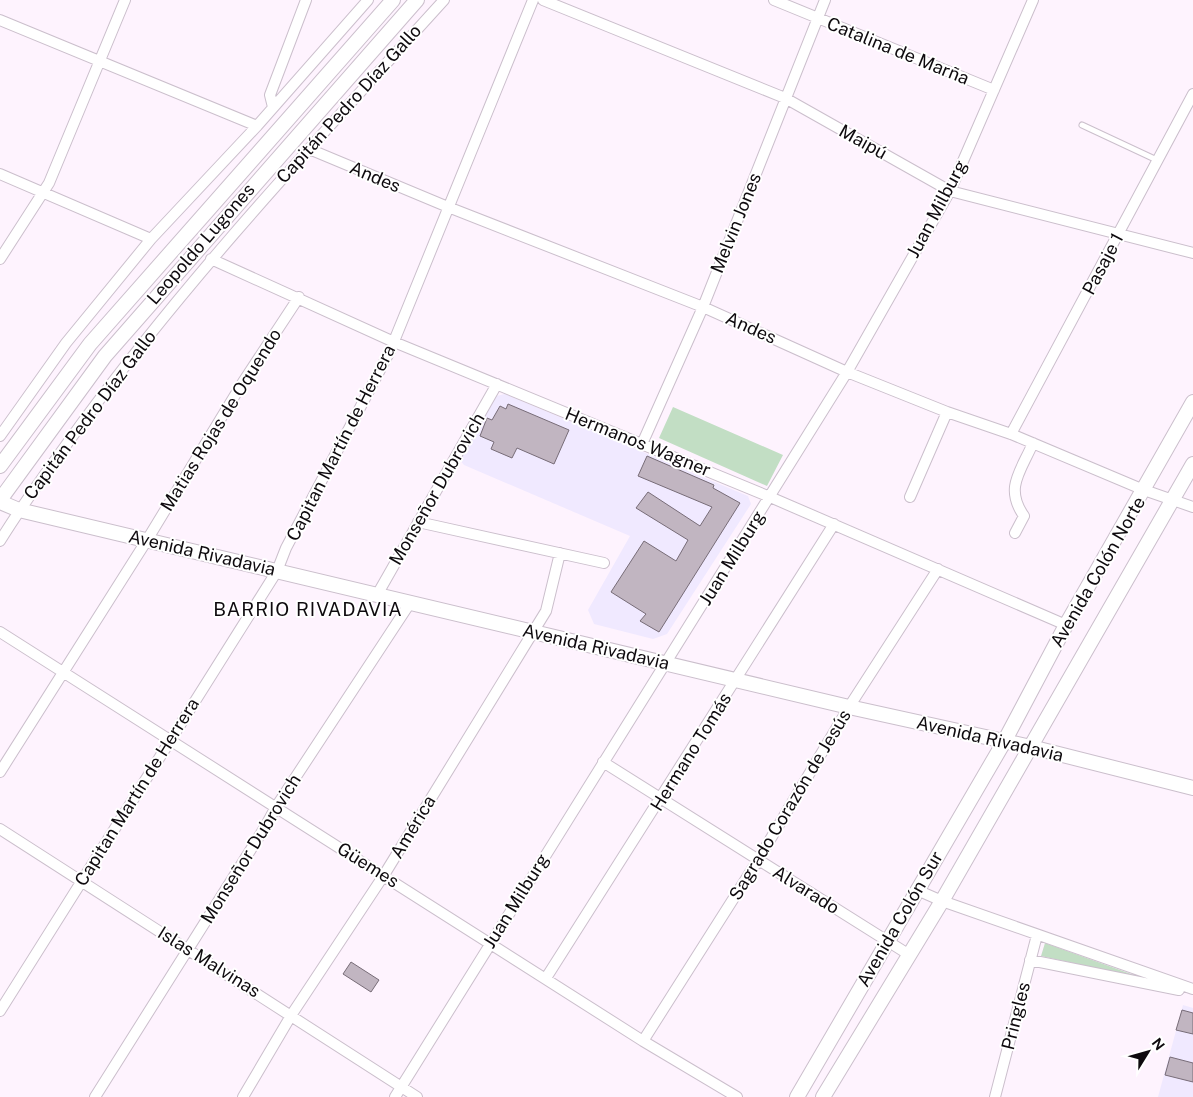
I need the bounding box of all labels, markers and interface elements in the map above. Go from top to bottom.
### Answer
street label: Catalina de Marña [824,12,972,89]
street label: Capitán Pedro Díaz Gallo [272,20,425,187]
street label: Maipú [836,120,891,163]
street label: Andes [347,156,404,197]
street label: Juan Milburg [902,156,971,261]
street label: Melvin Jones [706,170,765,276]
street label: Leopoldo Lugones [142,179,259,308]
street label: Pasaje 1 [1078,229,1127,298]
street label: Andes [723,307,780,348]
street label: Matias Rojas de Oquendo [156,325,285,515]
street label: Capitán Pedro Díaz Gallo [19,326,160,503]
street label: Capitan Martín de Herrera [282,341,399,544]
street label: Hermanos Wagner [562,403,714,480]
street label: Monseñor Dubrovich [385,409,489,568]
street label: Avenida Colón Norte [1046,493,1149,651]
street label: Juan Milburg [694,507,769,609]
street label: Avenida Rivadavia [127,525,278,580]
district label: BARRIO RIVADAVIA [213,598,403,620]
street label: Avenida Rivadavia [521,619,672,674]
street label: Hermano Tomás [646,689,735,815]
street label: Capitan Martín de Herrera [70,694,203,890]
street label: Sagrado Corazón de Jesús [724,706,855,904]
street label: Avenida Rivadavia [915,711,1066,766]
street label: Monseñor Dubrovich [196,770,305,927]
street label: América [386,791,440,862]
street label: Güemes [334,837,403,892]
street label: Avenida Colón Sur [852,847,947,990]
street label: Juan Milburg [478,850,553,952]
street label: Alvarado [769,861,843,918]
street label: Islas Malvinas [154,922,264,1001]
street label: Pringles [997,980,1034,1052]
north arrow [1123,1027,1173,1077]
text: N [1149,1035,1168,1053]

